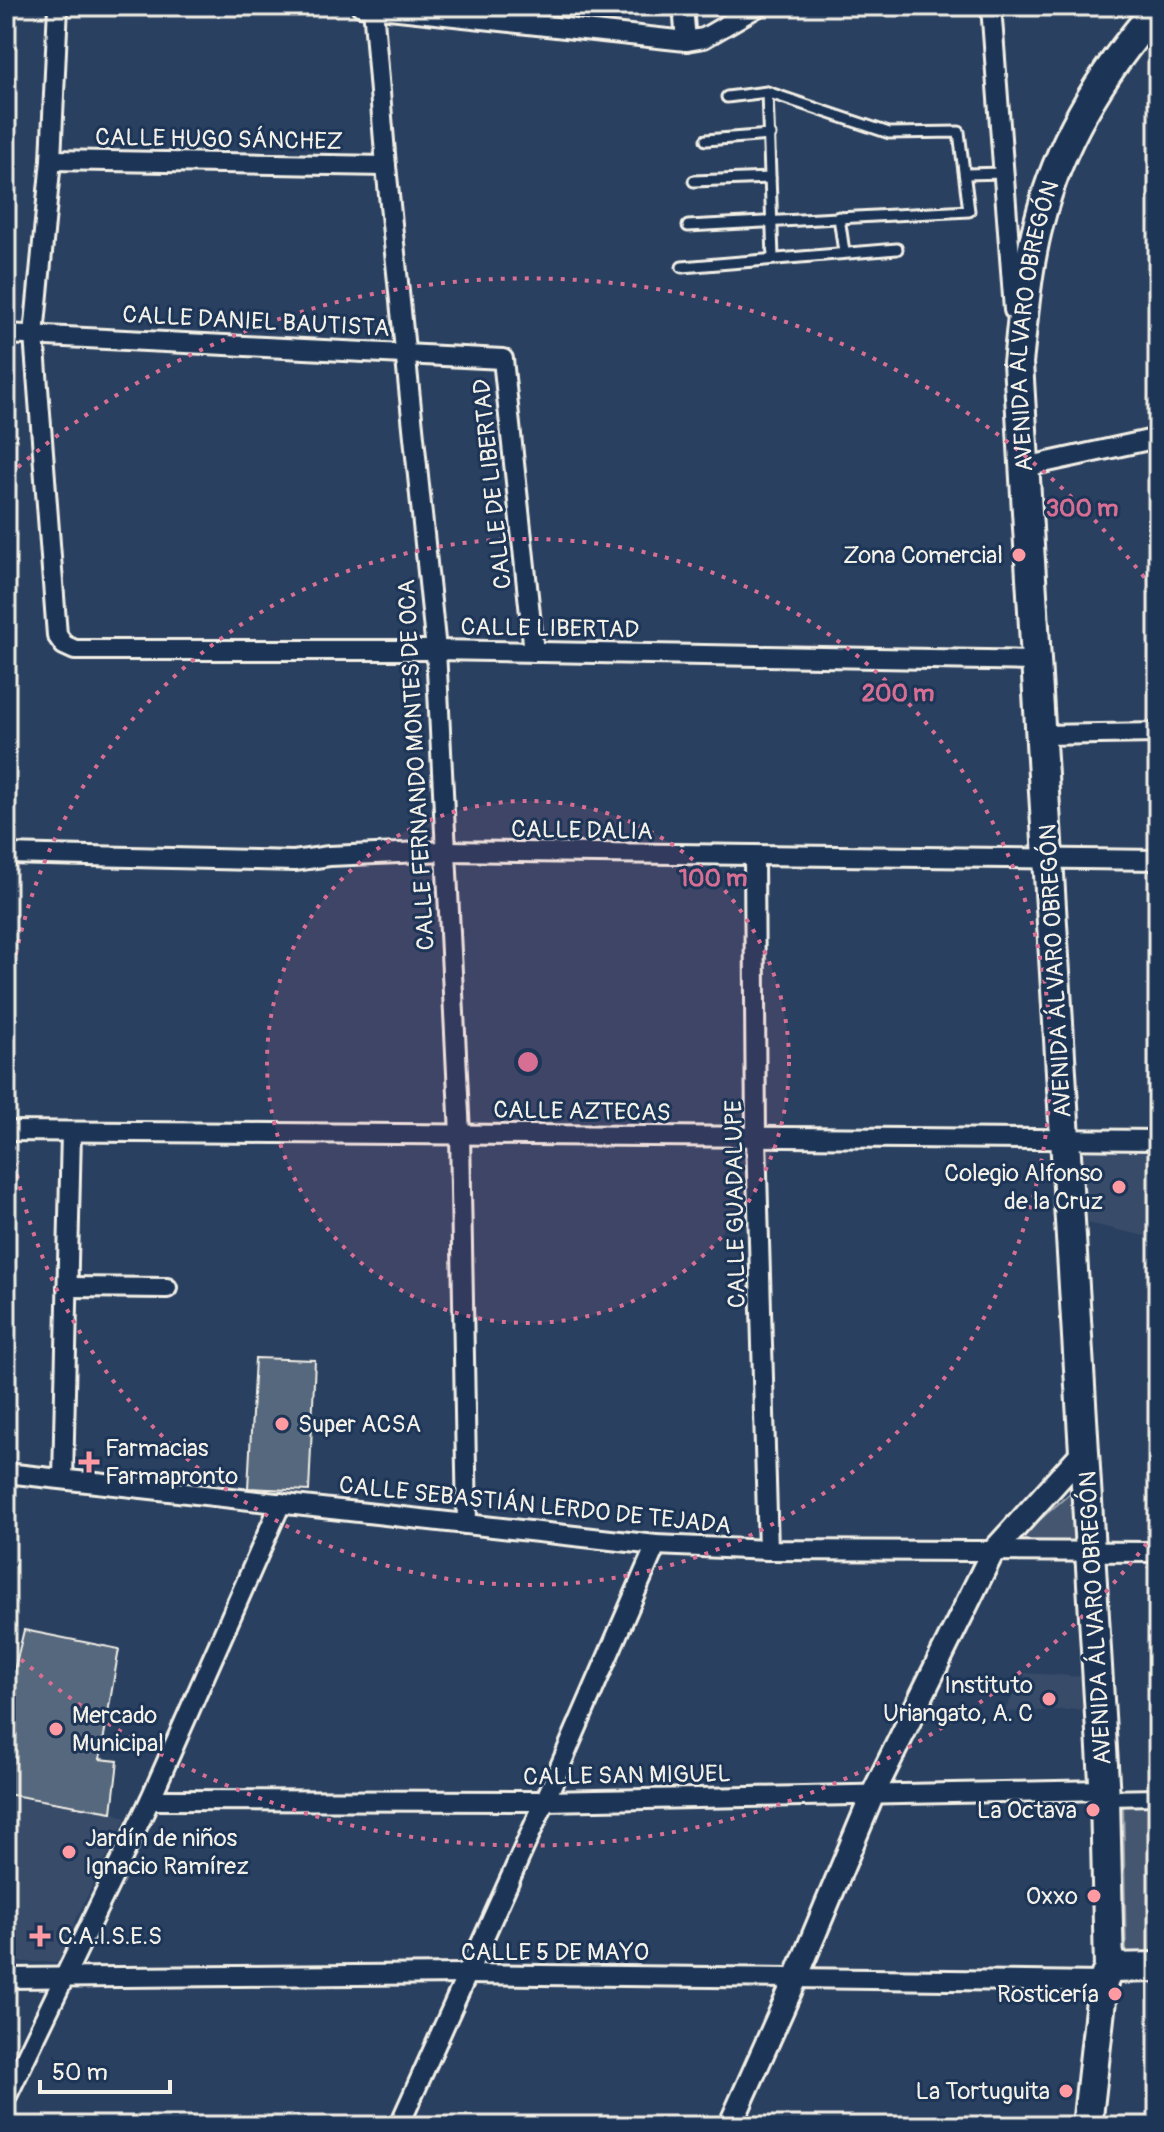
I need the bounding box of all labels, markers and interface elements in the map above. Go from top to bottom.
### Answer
street label: CALLE HUGO SÁNCHEZ [95,123,343,156]
street label: AVENIDA ÁLVARO OBREGÓN [1004,177,1066,473]
street label: CALLE DANIEL BAUTISTA [122,300,390,343]
street label: CALLE DE LIBERTAD [467,377,518,591]
text: 300 m [1046,494,1118,523]
place label: Zona Comercial [843,541,1003,570]
marker: Zona Comercial [1010,546,1028,564]
street label: CALLE FERNANDO MONTES DE OCA [392,579,441,951]
street label: CALLE LIBERTAD [460,612,640,645]
text: 200 m [862,679,934,708]
street label: CALLE DALIA [511,815,653,846]
street label: AVENIDA ÁLVARO OBREGÓN [1032,823,1078,1119]
text: 100 m [679,864,747,893]
centre of rings [514,1048,542,1076]
street label: CALLE AZTECAS [493,1095,671,1128]
street label: CALLE GUADALUPE [719,1100,752,1308]
place label: Colegio Alfonso de la Cruz [944,1159,1103,1216]
marker: Colegio Alfonso de la Cruz [1110,1178,1128,1196]
place label: Super ACSA [298,1410,421,1439]
marker: Super ACSA [273,1415,291,1433]
place label: Farmacias Farmapronto [105,1434,238,1491]
marker: Farmacias Farmapronto [80,1453,98,1471]
street label: CALLE SEBASTIÁN LERDO DE TEJADA [337,1470,732,1541]
street label: AVENIDA ÁLVARO OBREGÓN [1072,1470,1118,1766]
place label: Instituto Uriangato, A. C [883,1671,1033,1728]
marker: Instituto Uriangato, A. C [1040,1690,1058,1708]
place label: Mercado Municipal [72,1701,164,1758]
marker: Mercado Municipal [47,1720,65,1738]
street label: CALLE SAN MIGUEL [523,1759,731,1792]
place label: La Octava [977,1796,1077,1825]
marker: La Octava [1084,1801,1102,1819]
place label: Jardín de niños Ignacio Ramírez [85,1824,249,1881]
marker: Jardín de niños Ignacio Ramírez [60,1843,78,1861]
place label: Oxxo [1026,1882,1078,1911]
marker: Oxxo [1085,1887,1103,1905]
place label: C.A.I.S.E.S [58,1922,162,1951]
marker: C.A.I.S.E.S [29,1925,51,1947]
street label: CALLE 5 DE MAYO [461,1938,649,1967]
place label: Rosticería [997,1980,1099,2009]
marker: Rosticería [1106,1985,1124,2003]
scale bar [40,2044,170,2094]
text: 50 m [52,2058,108,2087]
place label: La Tortuguita [915,2077,1050,2106]
marker: La Tortuguita [1057,2082,1075,2100]

